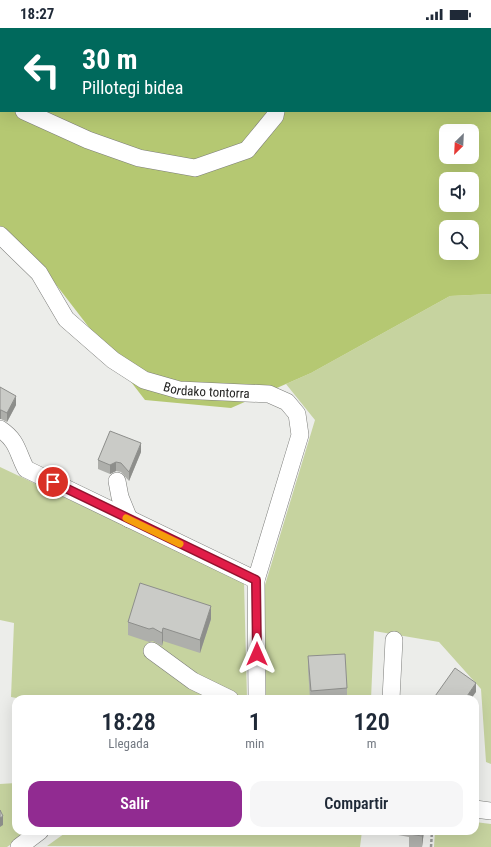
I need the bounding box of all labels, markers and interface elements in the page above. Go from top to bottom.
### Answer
text: 18:27 [20,5,54,23]
text: 30 m [82,43,138,76]
icon: left [16,44,68,96]
text: Pillotegi bidea [82,77,183,98]
north arrow [439,124,479,164]
map controls [439,124,479,260]
button: sound [439,172,479,212]
button: search [439,220,479,260]
street label: Bordako tontorra [162,379,250,401]
pin [36,465,70,499]
icon: arrive [42,471,64,493]
position arrow [236,633,278,675]
text: 18:28 [101,708,156,736]
text: 1 [249,708,261,736]
text: 120 [354,708,390,736]
text: Llegada [108,736,149,751]
text: min [245,736,264,751]
text: m [367,736,377,751]
button: Salir [28,781,242,827]
button: Compartir [250,781,463,827]

